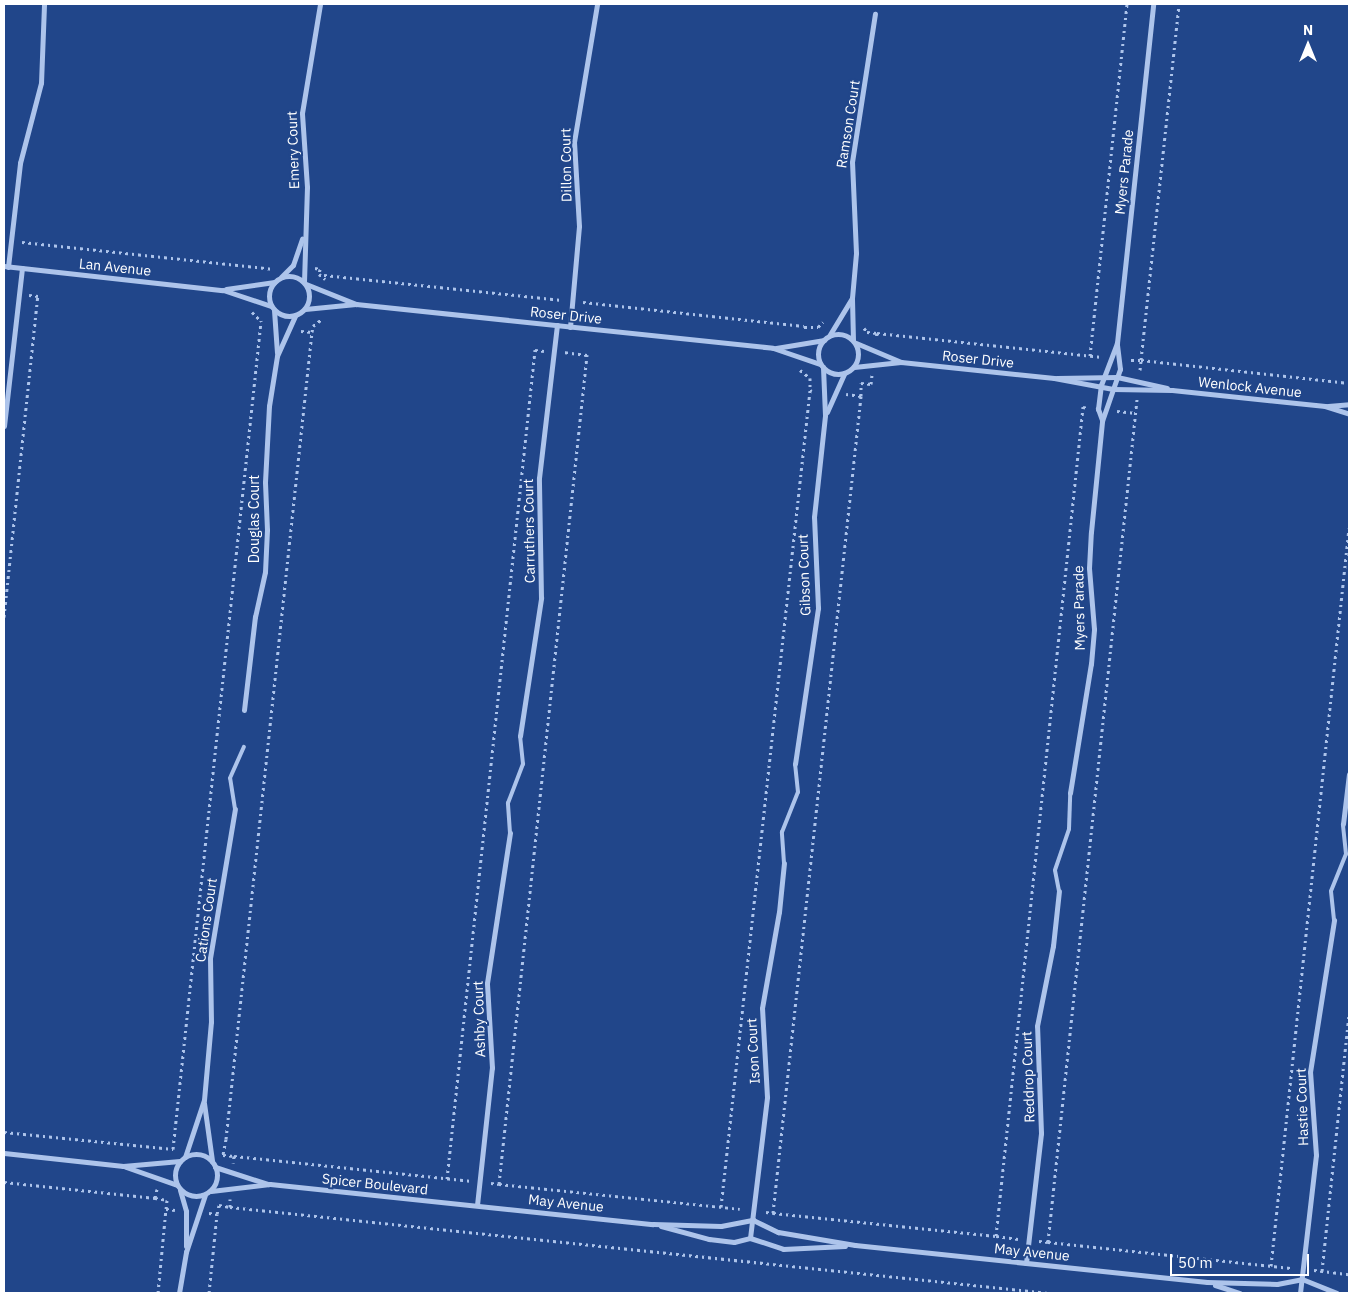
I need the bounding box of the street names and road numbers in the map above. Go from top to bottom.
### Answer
street label: Ramson Court [833,79,863,169]
street label: Emery Court [283,111,303,189]
street label: Dillon Court [557,128,575,202]
street label: Myers Parade [1111,129,1137,215]
street label: Lan Avenue [78,255,152,279]
street label: Roser Drive [529,303,603,327]
street label: Roser Drive [941,347,1015,371]
street label: Wenlock Avenue [1197,373,1303,401]
street label: Douglas Court [246,475,262,563]
street label: Carruthers Court [520,478,538,584]
street label: Gibson Court [794,534,814,616]
street label: Myers Parade [1070,565,1088,651]
street label: Cations Court [192,877,220,963]
street label: Ashby Court [469,980,489,1058]
street label: Ison Court [743,1018,763,1084]
street label: Reddrop Court [1018,1031,1038,1123]
street label: Hastie Court [1292,1068,1312,1146]
street label: Spicer Boulevard [321,1170,429,1198]
street label: May Avenue [527,1191,605,1215]
street label: May Avenue [993,1240,1071,1264]

